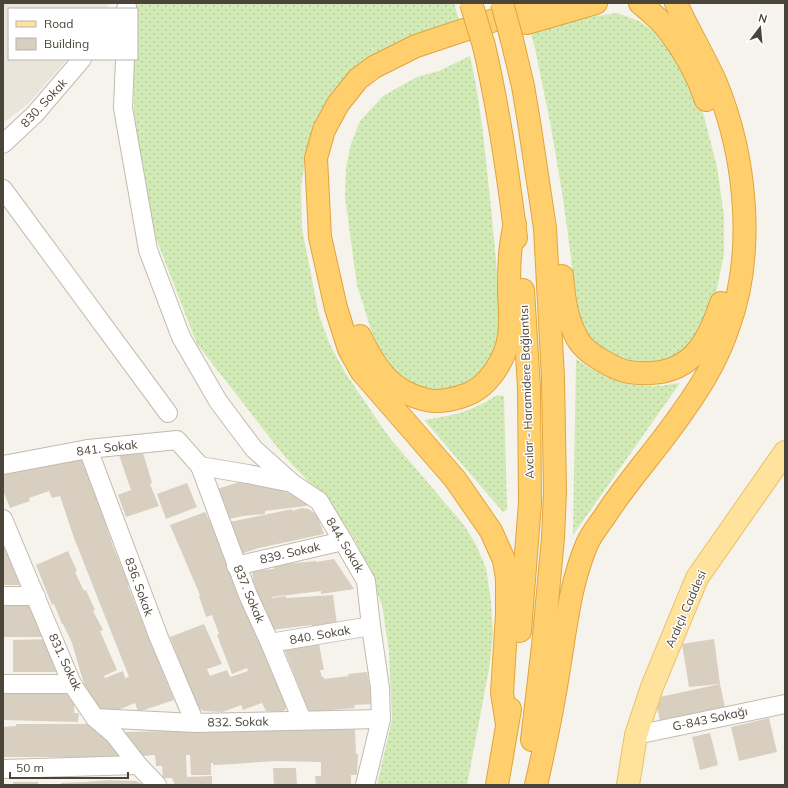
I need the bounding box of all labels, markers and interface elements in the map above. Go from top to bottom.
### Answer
legend [8,8,138,60]
north arrow [740,8,780,48]
text: N [757,11,769,26]
text: Road [44,16,73,31]
text: Building [44,36,89,51]
street label: 830. Sokak [17,75,71,130]
street label: Avcılar - Haramidere Bağlantısı [516,305,537,479]
street label: 841. Sokak [76,436,139,459]
street label: 844. Sokak [323,515,368,576]
street label: 839. Sokak [258,538,322,567]
street label: 836. Sokak [122,555,157,619]
street label: 837. Sokak [231,563,269,626]
street label: Ardıçlı Caddesi [662,568,709,650]
street label: 840. Sokak [288,622,352,647]
street label: 831. Sokak [46,631,86,693]
street label: G-843 Sokağı [671,703,749,734]
street label: 832. Sokak [207,713,270,730]
scale bar [10,754,128,780]
text: 50 m [16,760,44,775]

